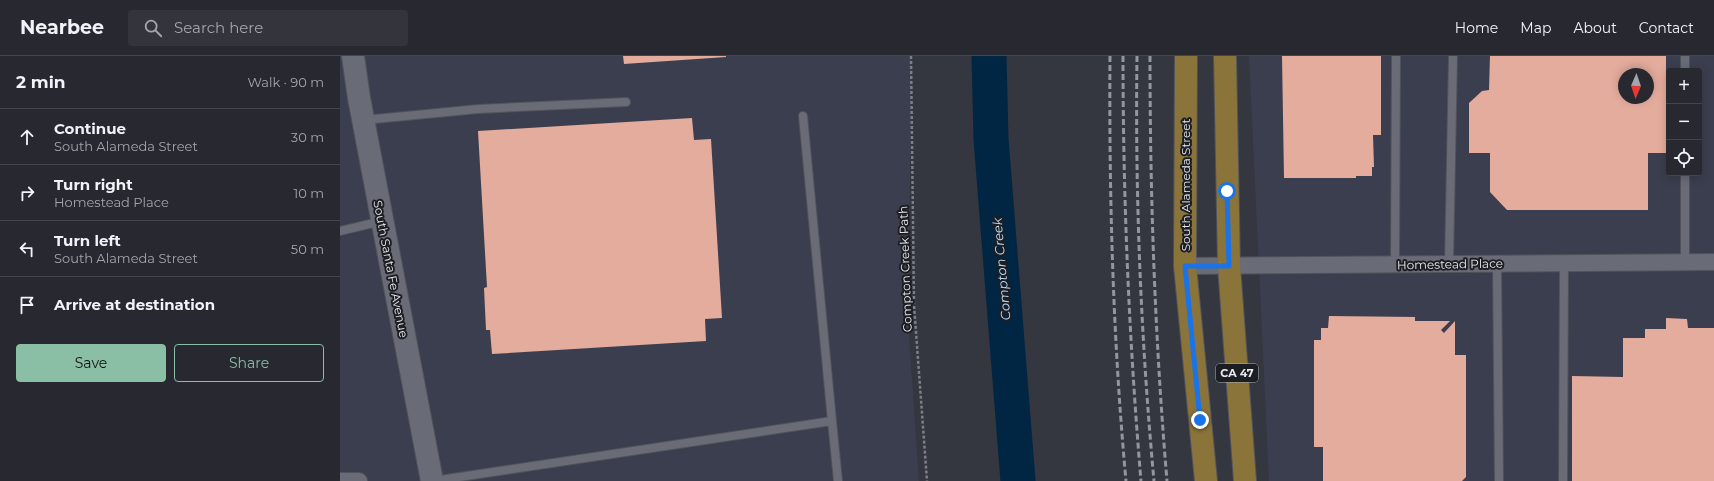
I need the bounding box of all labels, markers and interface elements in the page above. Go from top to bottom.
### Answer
search box [128,10,408,46]
text: Nearbee [20,16,104,39]
icon: search [142,17,164,39]
text: Search here [174,18,263,37]
text: Home [1455,19,1498,37]
text: Map [1520,19,1551,37]
text: About [1573,19,1617,37]
text: Contact [1639,19,1694,37]
north arrow [1618,68,1654,104]
map controls [1666,68,1702,176]
button: + [1666,68,1702,104]
text: 2 min [16,72,66,92]
text: Walk · 90 m [248,74,324,90]
button: − [1666,104,1702,140]
text: Continue [54,119,126,138]
street label: South Alameda Street [1178,119,1193,251]
icon: ahead [16,126,38,148]
text: 30 m [291,129,324,145]
text: South Alameda Street [54,138,198,154]
button: locate [1666,140,1702,176]
text: Turn right [54,175,133,194]
icon: right [16,182,38,204]
route start [1218,182,1236,200]
text: 10 m [294,185,324,201]
text: Homestead Place [54,194,169,210]
street label: South Santa Fe Avenue [370,199,412,339]
street label: Compton Creek Path [895,206,915,332]
water label: Compton Creek [988,216,1013,321]
text: Turn left [54,231,121,250]
icon: left [16,238,38,260]
text: 50 m [291,241,324,257]
text: South Alameda Street [54,250,198,266]
street label: Homestead Place [1397,256,1503,272]
icon: arrive [16,294,38,316]
text: Arrive at destination [54,295,215,314]
button: Save [16,344,166,382]
button: Share [174,344,324,382]
road number: CA 47 [1216,364,1258,382]
route end [1191,411,1209,429]

